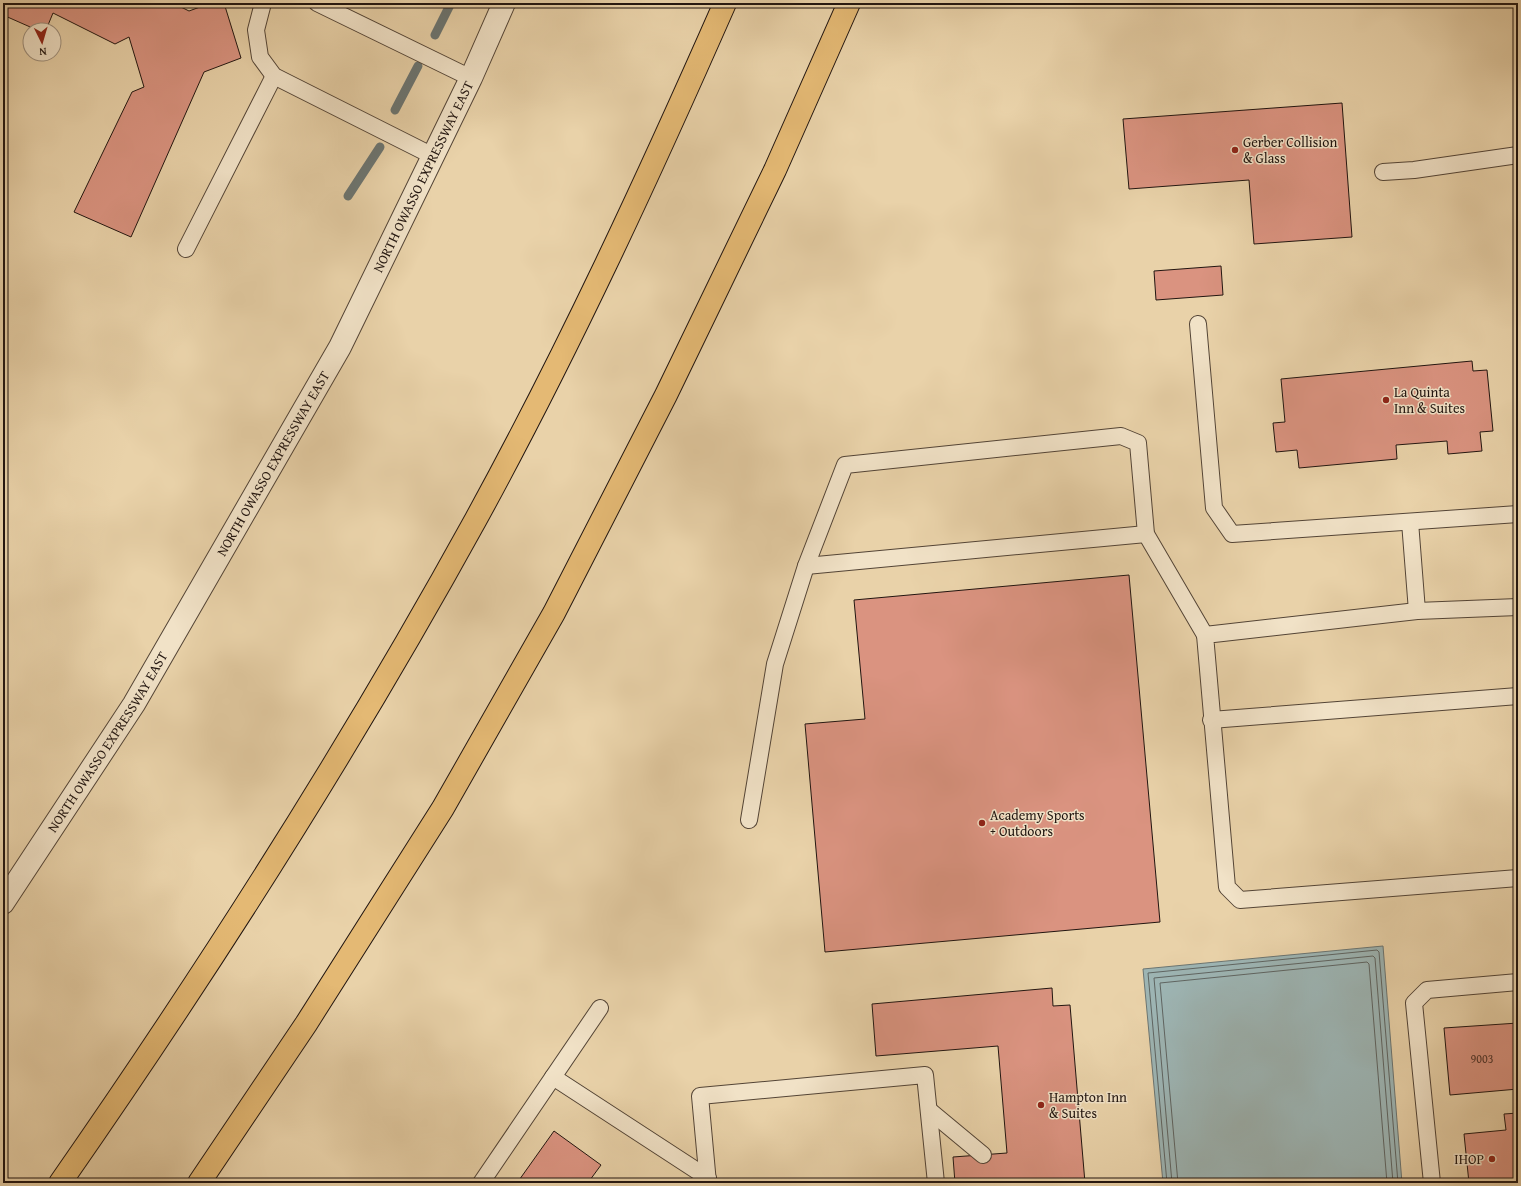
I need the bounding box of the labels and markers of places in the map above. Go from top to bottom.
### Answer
place label: Gerber Collision & Glass [1243,132,1337,168]
marker: Gerber Collision & Glass [1230,145,1240,155]
place label: La Quinta Inn & Suites [1394,382,1465,418]
marker: La Quinta Inn & Suites [1381,395,1391,405]
place label: Academy Sports + Outdoors [990,805,1085,841]
marker: Academy Sports + Outdoors [977,818,987,828]
place label: Hampton Inn & Suites [1049,1087,1127,1123]
marker: Hampton Inn & Suites [1036,1100,1046,1110]
place label: IHOP [1454,1149,1484,1169]
marker: IHOP [1487,1154,1497,1164]

